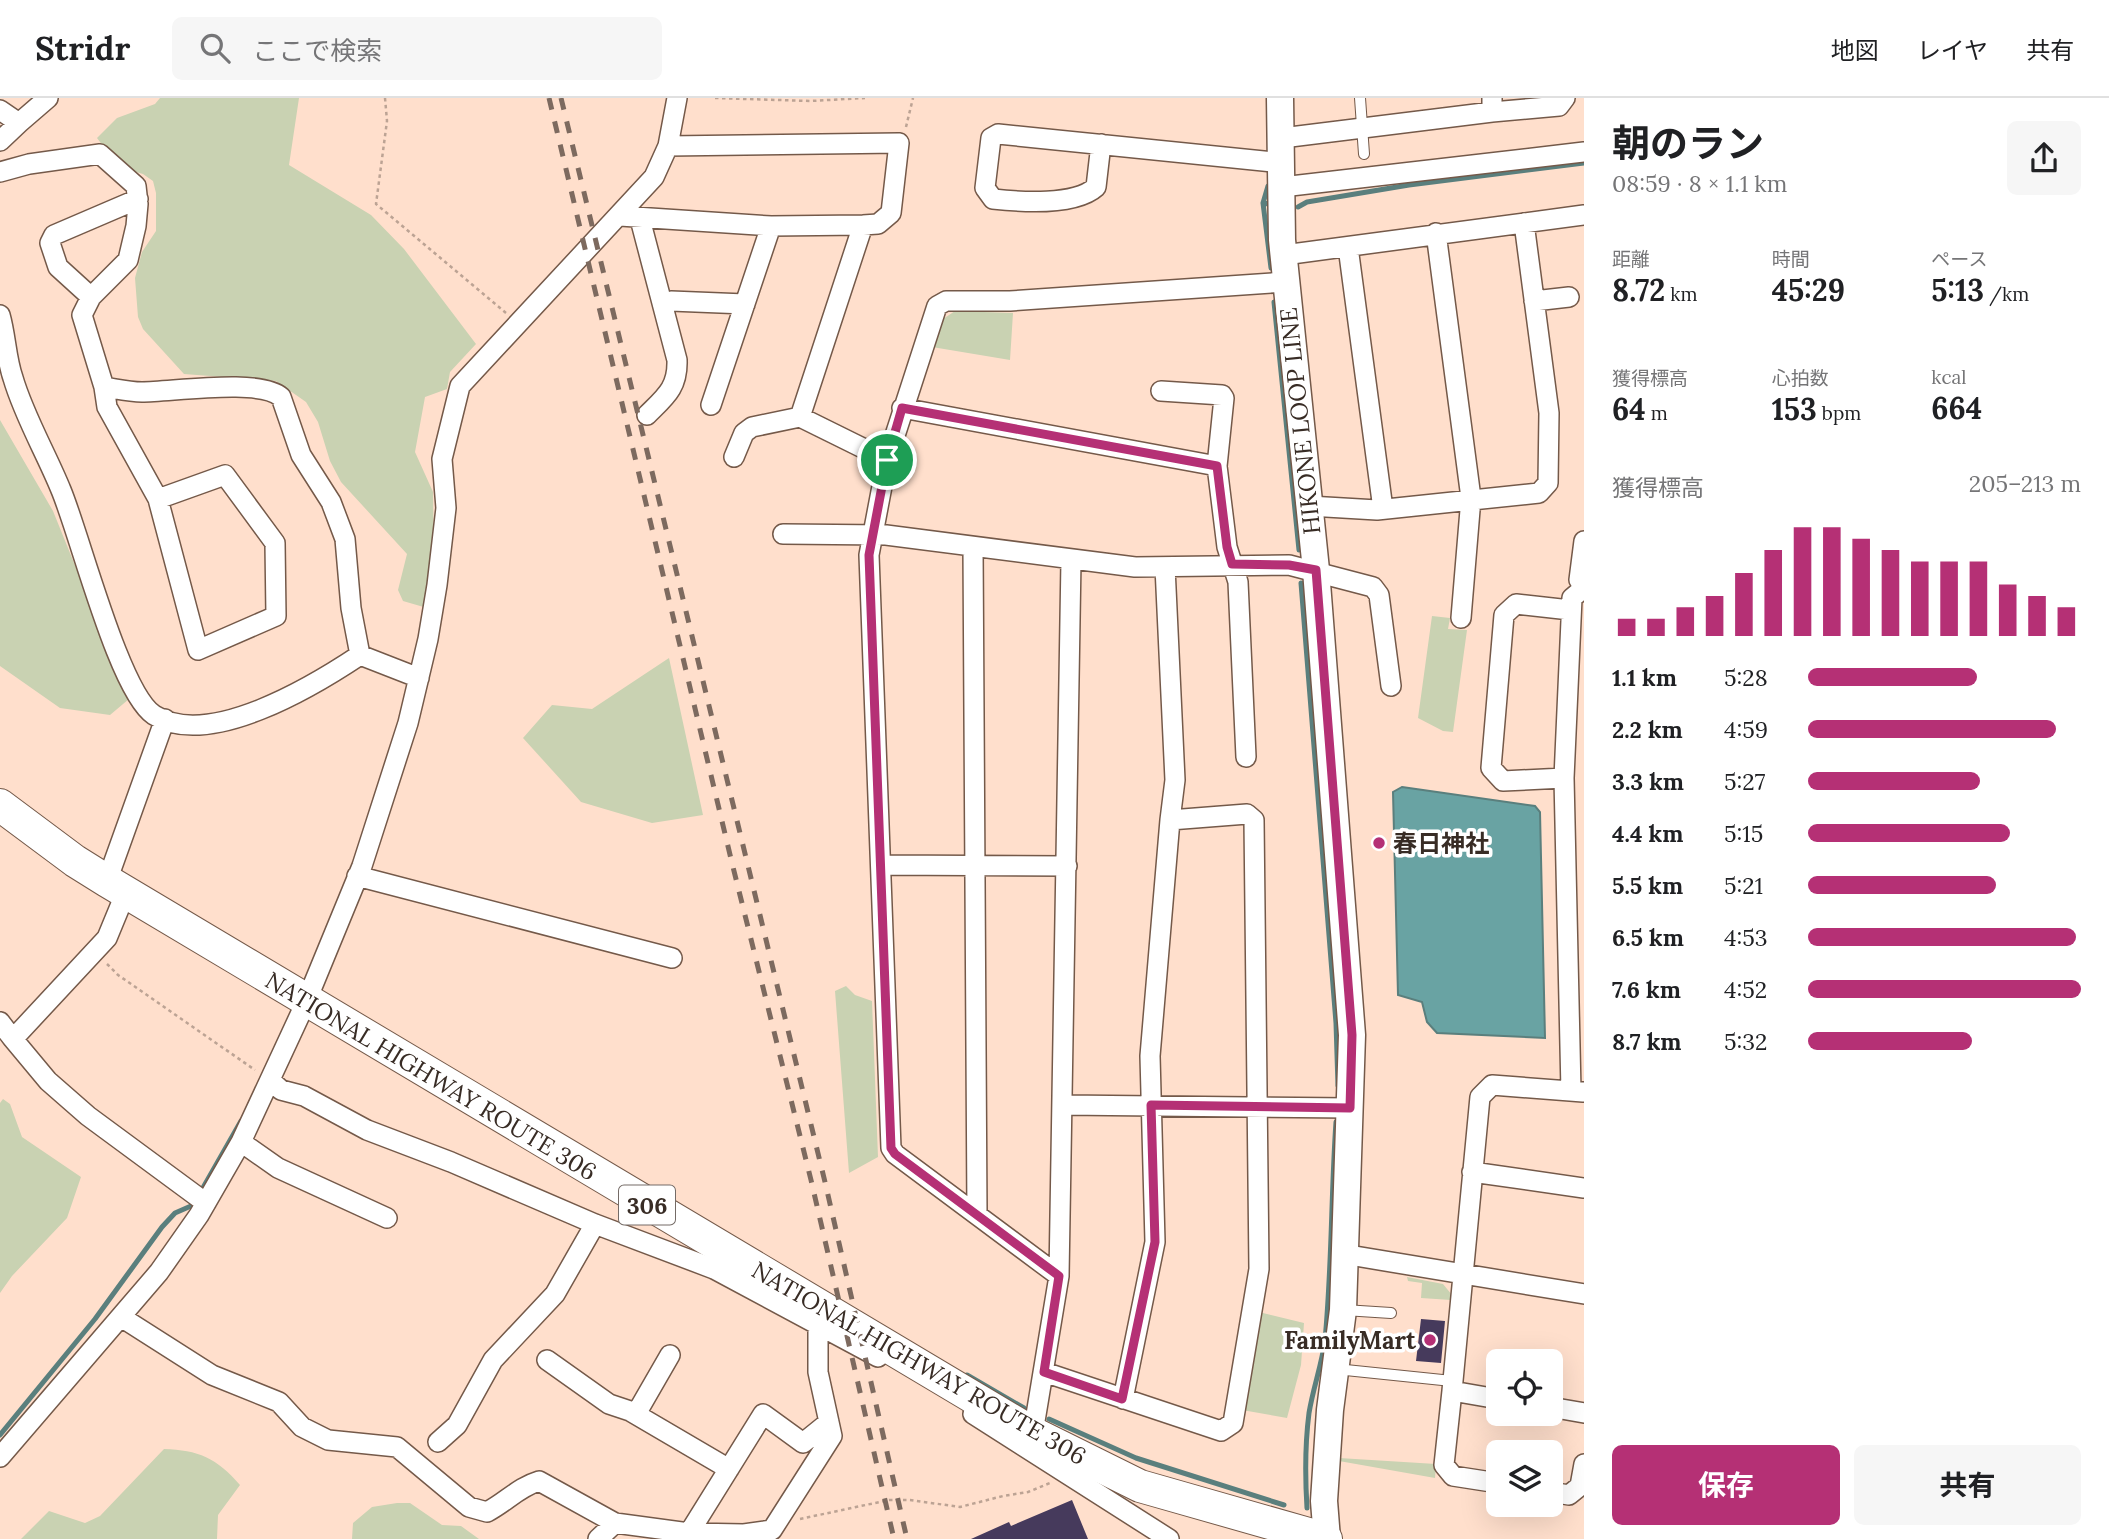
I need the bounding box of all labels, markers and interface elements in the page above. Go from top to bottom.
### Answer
search box [172,17,662,80]
text: Stridr [35,27,130,69]
icon: search [196,29,234,67]
text: ここで検索 [252,34,382,67]
text: 地図 [1831,35,1879,66]
text: レイヤ [1917,35,1988,66]
text: 共有 [2026,35,2074,66]
text: 朝のラン [1612,119,1764,167]
button: share [2007,121,2081,195]
text: 08:59 · 8 × 1.1 km [1612,169,1787,198]
text: 距離 [1612,247,1650,271]
text: 時間 [1772,247,1810,271]
text: ペース [1931,247,1987,271]
text: 8.72 [1612,271,1665,309]
text: 45:29 [1772,271,1845,309]
text: 5:13 [1931,271,1984,309]
text: km [1665,282,1698,306]
text: /km [1984,282,2029,306]
street label: HIKONE LOOP LINE [1273,306,1327,536]
text: kcal [1931,365,1966,389]
text: 獲得標高 [1612,366,1688,390]
text: 心拍数 [1772,366,1829,390]
text: 664 [1931,389,1982,427]
text: 64 [1612,390,1646,428]
text: 153 [1772,390,1817,428]
text: m [1646,401,1668,425]
text: bpm [1817,401,1861,425]
pin [857,430,917,490]
icon: arrive [868,441,906,479]
text: 205–213 m [1969,469,2081,498]
text: 獲得標高 [1612,473,1704,502]
text: 1.1 km [1612,663,1677,692]
text: 5:28 [1724,663,1768,692]
text: 2.2 km [1612,715,1683,744]
text: 4:59 [1724,715,1768,744]
text: 3.3 km [1612,767,1684,796]
text: 5:27 [1724,767,1765,796]
text: 4.4 km [1612,819,1683,848]
text: 5:15 [1724,819,1763,848]
place label: 春日神社 [1393,828,1489,859]
marker: 春日神社 [1371,835,1387,851]
text: 5.5 km [1612,871,1683,900]
text: 5:21 [1724,871,1763,900]
text: 6.5 km [1612,923,1684,952]
text: 4:53 [1724,923,1768,952]
street label: NATIONAL HIGHWAY ROUTE 306 [260,965,602,1187]
text: 7.6 km [1612,975,1681,1004]
text: 4:52 [1724,975,1767,1004]
text: 8.7 km [1612,1027,1682,1056]
text: 5:32 [1724,1027,1767,1056]
road number: 306 [619,1186,675,1224]
street label: NATIONAL HIGHWAY ROUTE 306 [746,1254,1092,1472]
place label: FamilyMart [1284,1325,1417,1356]
marker: FamilyMart [1422,1332,1438,1348]
map controls [1486,1349,1563,1517]
button: locate [1486,1349,1563,1426]
button: layers [1486,1440,1563,1517]
button: 保存 [1612,1445,1840,1525]
button: 共有 [1854,1445,2081,1525]

